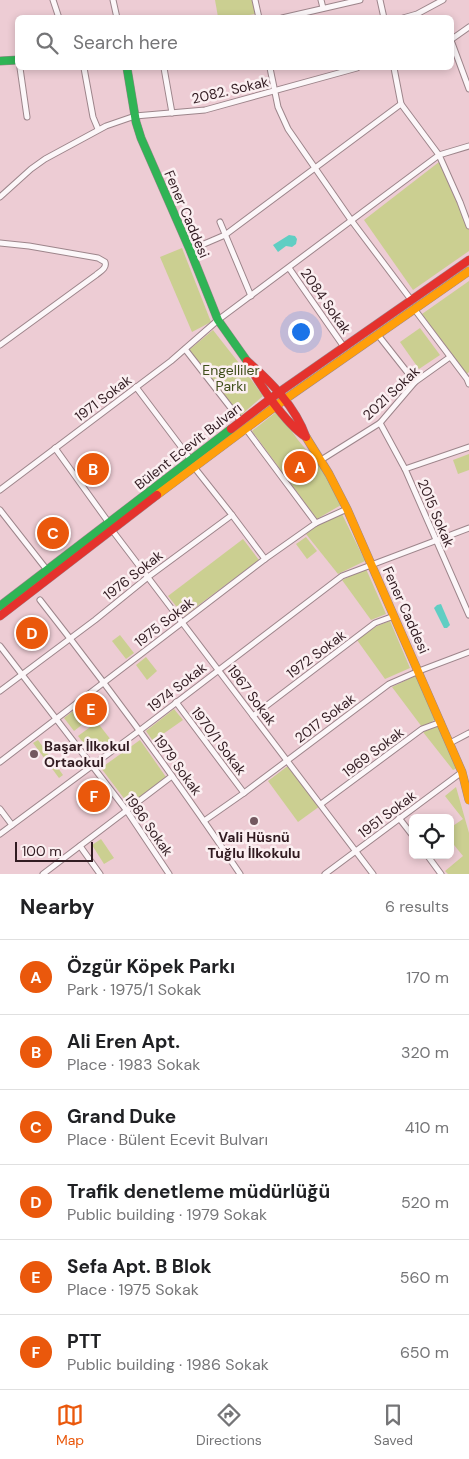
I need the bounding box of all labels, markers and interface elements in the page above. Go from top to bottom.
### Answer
search box [15,15,454,70]
icon: search [33,29,61,57]
text: Search here [73,30,178,55]
street label: 2082. Sokak [190,72,270,108]
street label: Fener Caddesi [160,167,214,261]
street label: 2084 Sokak [297,265,355,337]
your location [288,319,314,345]
park label: Engelliler Parkı [202,361,260,395]
street label: 2021 Sokak [359,362,423,424]
street label: 1971 Sokak [71,371,135,425]
street label: Bülent Ecevit Bulvarı [131,399,245,493]
pin: A [284,448,316,486]
pin: B [77,450,109,488]
street label: 2015 Sokak [414,476,458,550]
pin: C [37,514,69,552]
street label: 1976 Sokak [100,546,166,604]
street label: Fener Caddesi [379,564,433,656]
street label: 1975 Sokak [131,593,197,651]
pin: D [16,614,48,652]
street label: 1972 Sokak [283,626,349,682]
street label: 1974 Sokak [144,658,210,716]
street label: 1967 Sokak [223,661,281,729]
street label: 2017 Sokak [291,689,359,747]
pin: E [75,690,107,728]
street label: 1970/1 Sokak [188,703,250,779]
street label: 1969 Sokak [339,723,407,781]
street label: 1979 Sokak [150,731,206,799]
place label: Başar İlkokul Ortaokul [44,737,130,771]
marker: Başar İlkokul Ortaokul [28,748,40,760]
pin: F [78,777,110,815]
street label: 1951 Sokak [354,786,420,842]
street label: 1986 Sokak [121,790,177,860]
map controls [409,814,454,859]
button: locate [409,814,454,859]
marker: Vali Hüsnü Tuğlu İlkokulu [248,815,260,827]
place label: Vali Hüsnü Tuğlu İlkokulu [208,828,300,862]
scale bar [15,839,92,862]
text: 100 m [22,842,62,860]
text: Nearby [20,893,94,921]
text: 6 results [385,896,449,917]
text: Özgür Köpek Parkı [67,954,235,979]
text: A [30,967,42,988]
text: 170 m [406,967,449,988]
text: Park · 1975/1 Sokak [67,979,201,1000]
text: Ali Eren Apt. [67,1029,180,1054]
text: B [31,1042,41,1063]
text: 320 m [401,1042,449,1063]
text: Place · 1983 Sokak [67,1054,200,1075]
text: Grand Duke [67,1104,176,1129]
text: C [30,1117,42,1138]
text: 410 m [405,1117,449,1138]
text: Place · Bülent Ecevit Bulvarı [67,1129,268,1150]
text: Trafik denetleme müdürlüğü [67,1179,330,1204]
text: D [30,1192,42,1213]
text: 520 m [401,1192,449,1213]
text: Public building · 1979 Sokak [67,1204,267,1225]
text: Sefa Apt. B Blok [67,1254,212,1279]
text: E [31,1267,41,1288]
text: 560 m [400,1267,449,1288]
text: Place · 1975 Sokak [67,1279,199,1300]
text: PTT [67,1329,101,1354]
text: F [32,1342,40,1363]
text: 650 m [400,1342,449,1363]
text: Public building · 1986 Sokak [67,1354,269,1375]
tab: Map [56,1401,84,1449]
tab: Directions [196,1401,262,1449]
tab: Saved [374,1401,413,1449]

